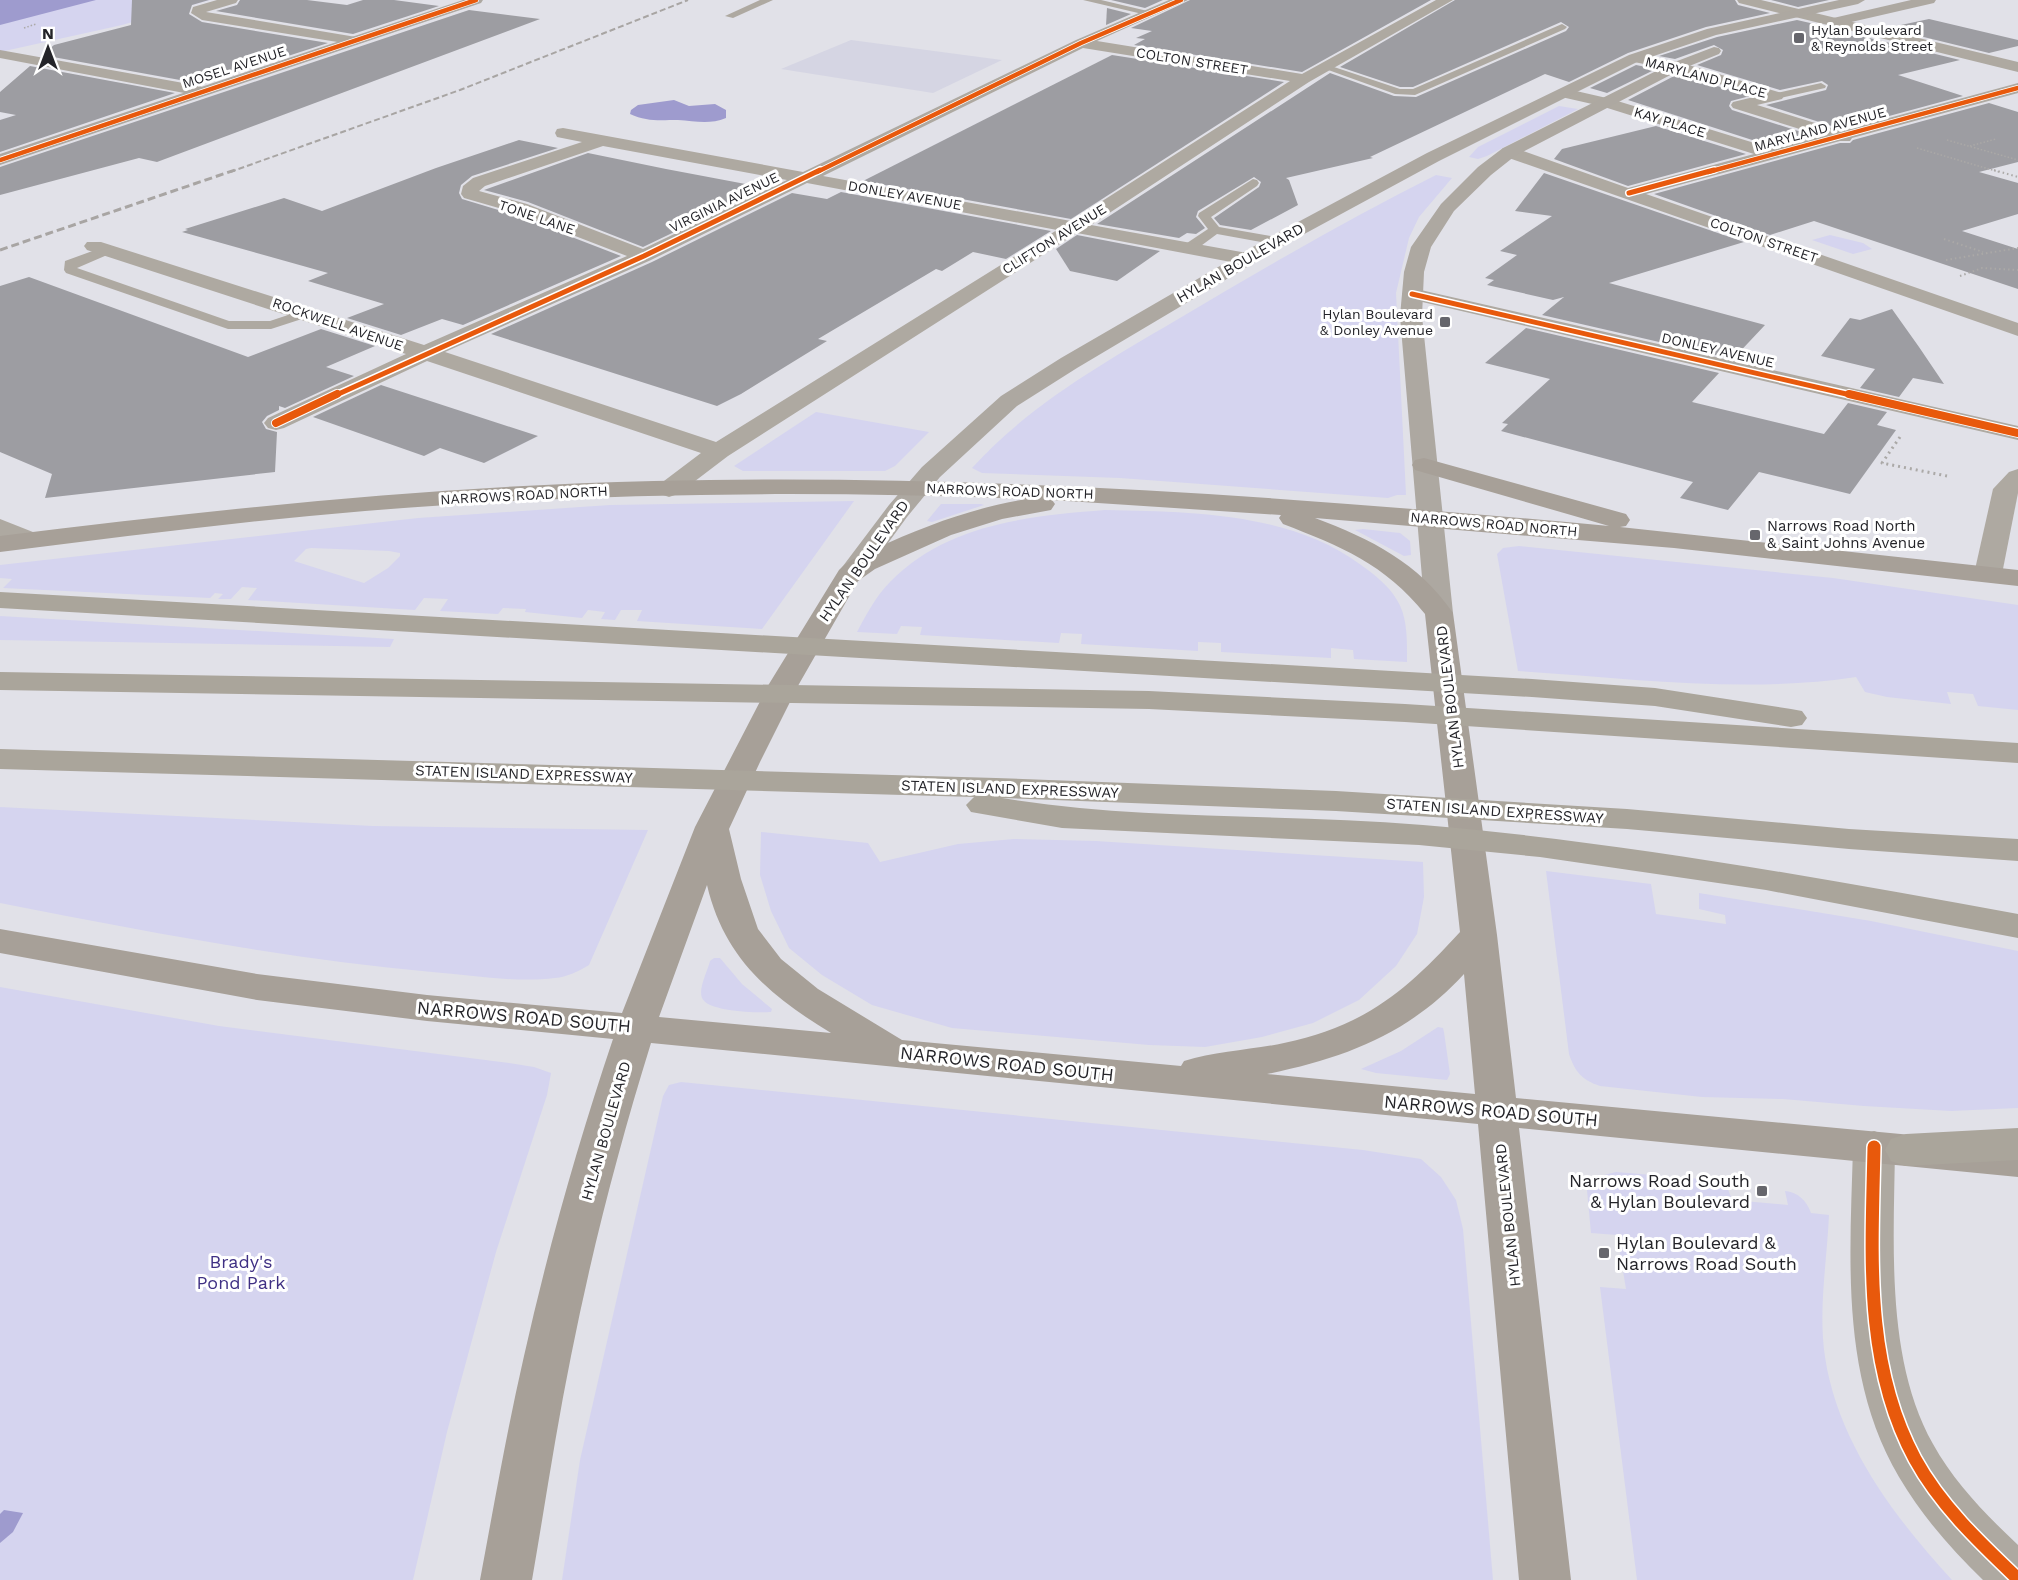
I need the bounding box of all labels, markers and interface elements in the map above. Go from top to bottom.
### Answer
north arrow [18,18,78,78]
place label: Hylan Boulevard & Reynolds Street [1811,22,1933,54]
text: N [42,24,54,43]
marker: Hylan Boulevard & Reynolds Street [1792,31,1806,45]
street label: MOSEL AVENUE [180,43,288,91]
street label: COLTON STREET [1135,44,1250,78]
street label: MARYLAND PLACE [1644,53,1769,101]
street label: KAY PLACE [1632,104,1708,141]
street label: MARYLAND AVENUE [1752,104,1888,154]
street label: VIRGINIA AVENUE [667,169,781,235]
street label: DONLEY AVENUE [847,177,963,213]
street label: TONE LANE [497,197,577,238]
street label: CLIFTON AVENUE [999,201,1109,277]
street label: COLTON STREET [1708,214,1821,266]
street label: HYLAN BOULEVARD [1173,219,1307,307]
street label: ROCKWELL AVENUE [271,294,405,354]
place label: Hylan Boulevard & Donley Avenue [1320,306,1433,338]
marker: Hylan Boulevard & Donley Avenue [1438,315,1452,329]
street label: DONLEY AVENUE [1660,329,1776,371]
street label: NARROWS ROAD NORTH [926,480,1094,502]
street label: NARROWS ROAD NORTH [440,483,608,507]
street label: HYLAN BOULEVARD [815,497,913,625]
street label: NARROWS ROAD NORTH [1410,509,1578,539]
place label: Narrows Road North & Saint Johns Avenue [1767,517,1925,552]
marker: Narrows Road North & Saint Johns Avenue [1748,528,1762,542]
street label: HYLAN BOULEVARD [1432,624,1468,770]
street label: STATEN ISLAND EXPRESSWAY [415,761,634,787]
street label: STATEN ISLAND EXPRESSWAY [901,776,1120,802]
street label: STATEN ISLAND EXPRESSWAY [1386,794,1605,828]
street label: NARROWS ROAD SOUTH [416,997,632,1036]
street label: NARROWS ROAD SOUTH [899,1042,1115,1085]
street label: HYLAN BOULEVARD [578,1059,634,1203]
street label: NARROWS ROAD SOUTH [1383,1091,1599,1130]
street label: HYLAN BOULEVARD [1492,1142,1524,1288]
place label: Narrows Road South & Hylan Boulevard [1569,1170,1750,1212]
marker: Narrows Road South & Hylan Boulevard [1755,1184,1769,1198]
place label: Hylan Boulevard & Narrows Road South [1616,1232,1797,1274]
marker: Hylan Boulevard & Narrows Road South [1597,1246,1611,1260]
park label: Brady's Pond Park [197,1251,285,1293]

